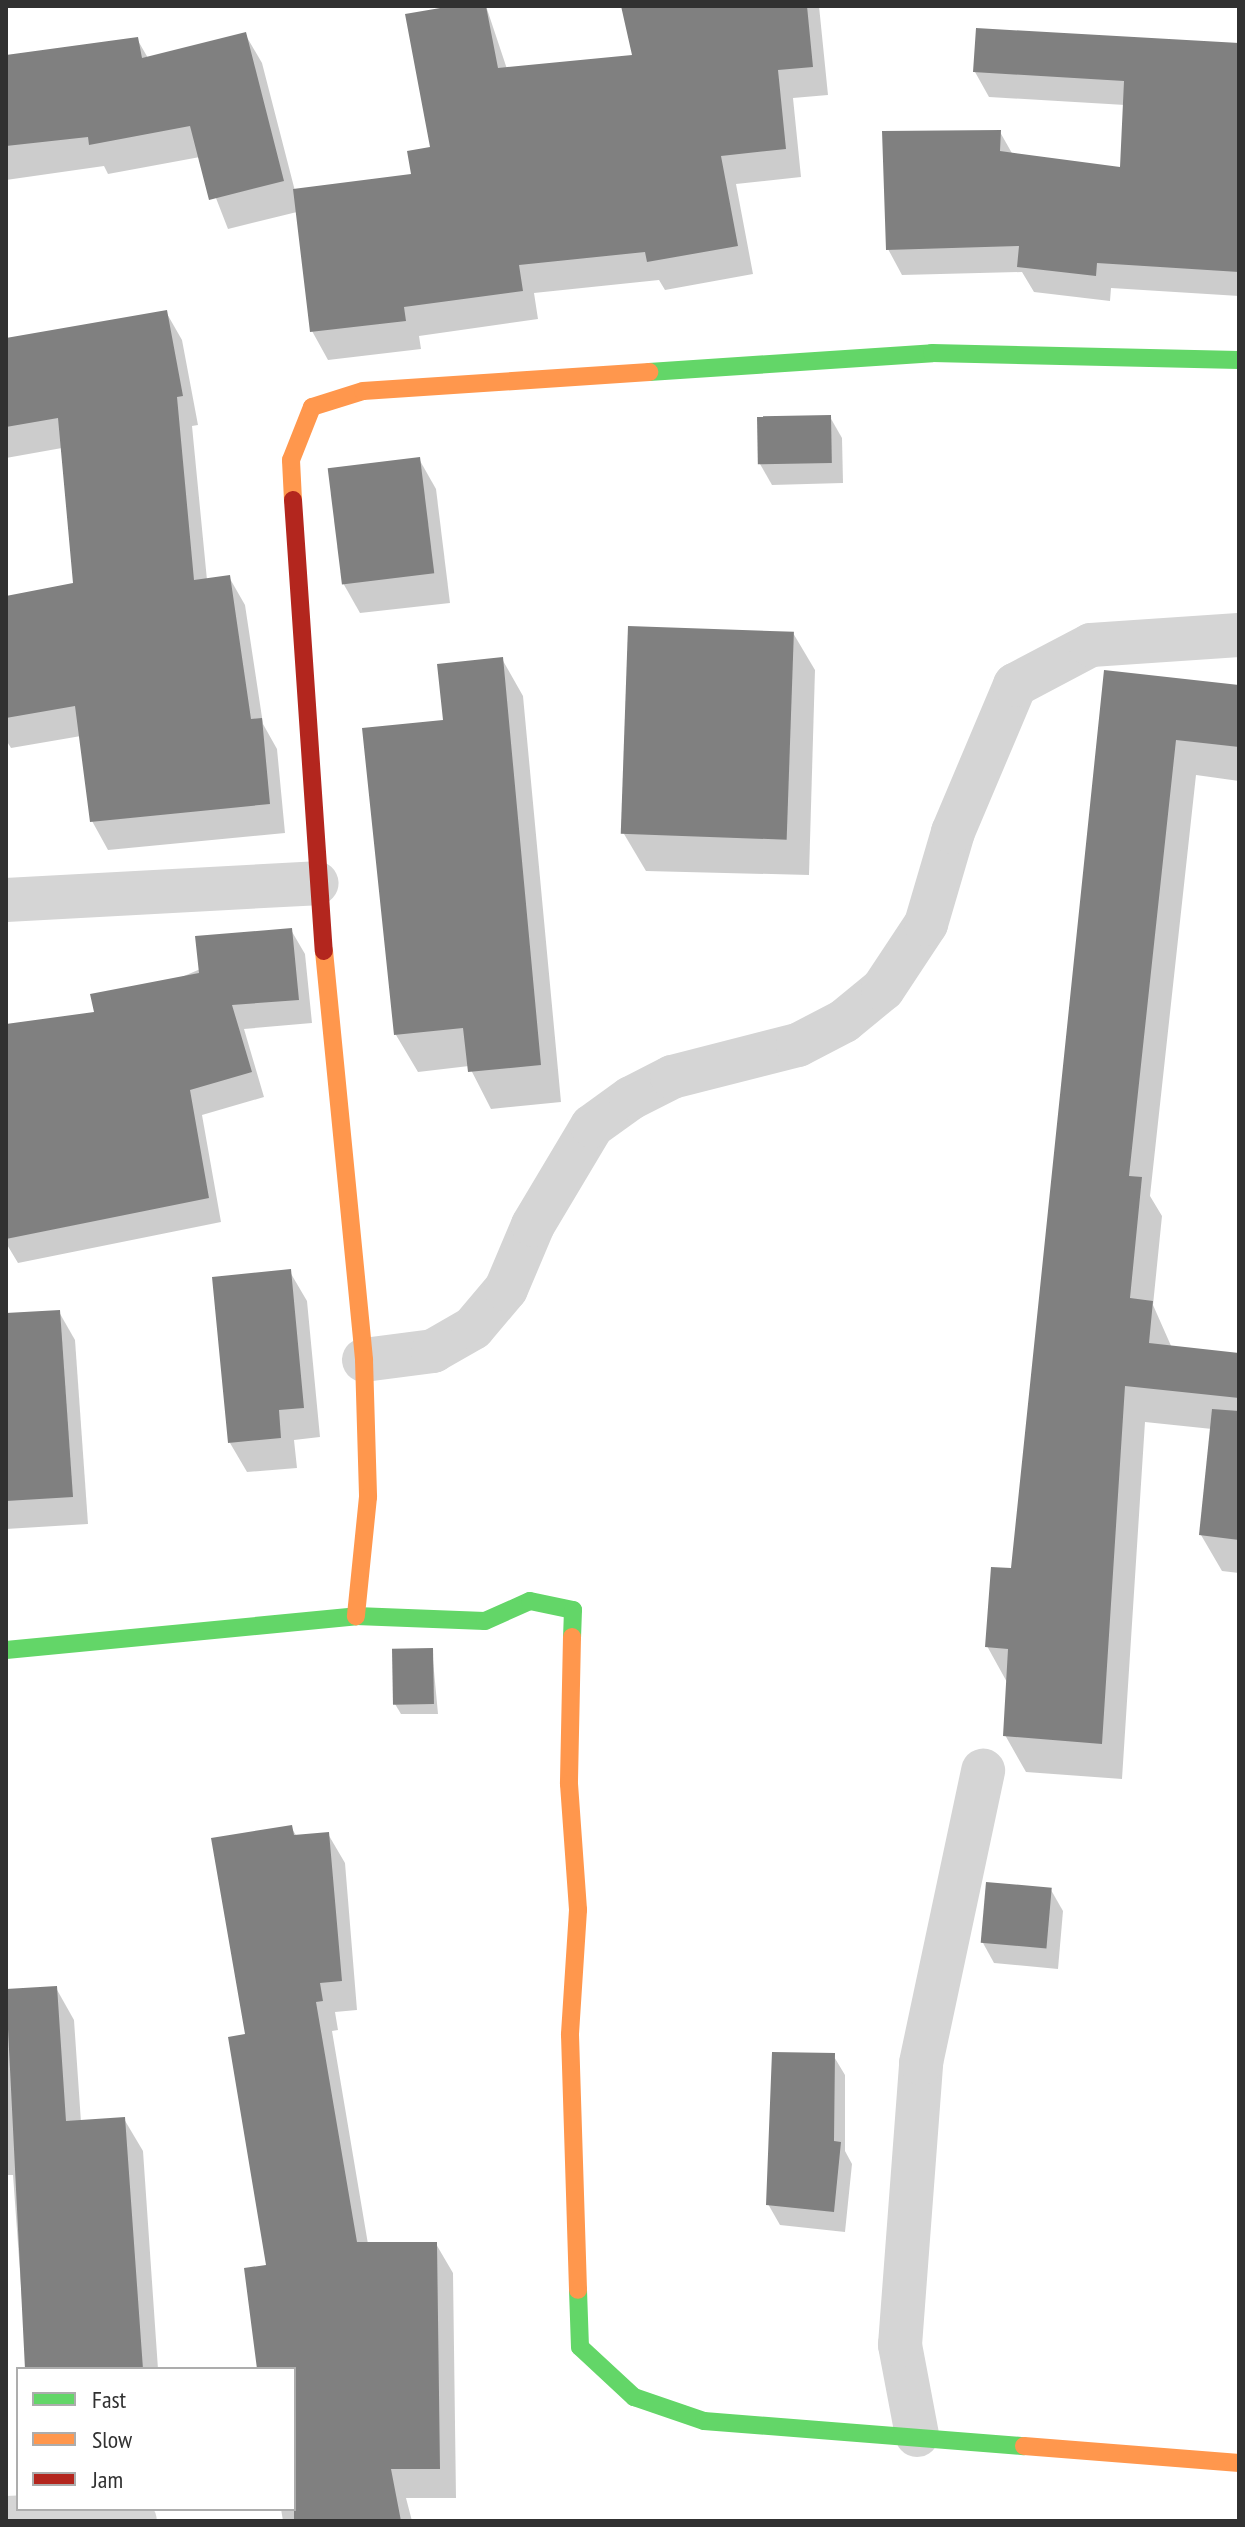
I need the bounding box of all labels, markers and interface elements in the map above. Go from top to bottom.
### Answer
legend [16,2367,296,2511]
text: Fast [92,2384,126,2415]
text: Slow [92,2424,132,2455]
text: Jam [92,2464,123,2495]

